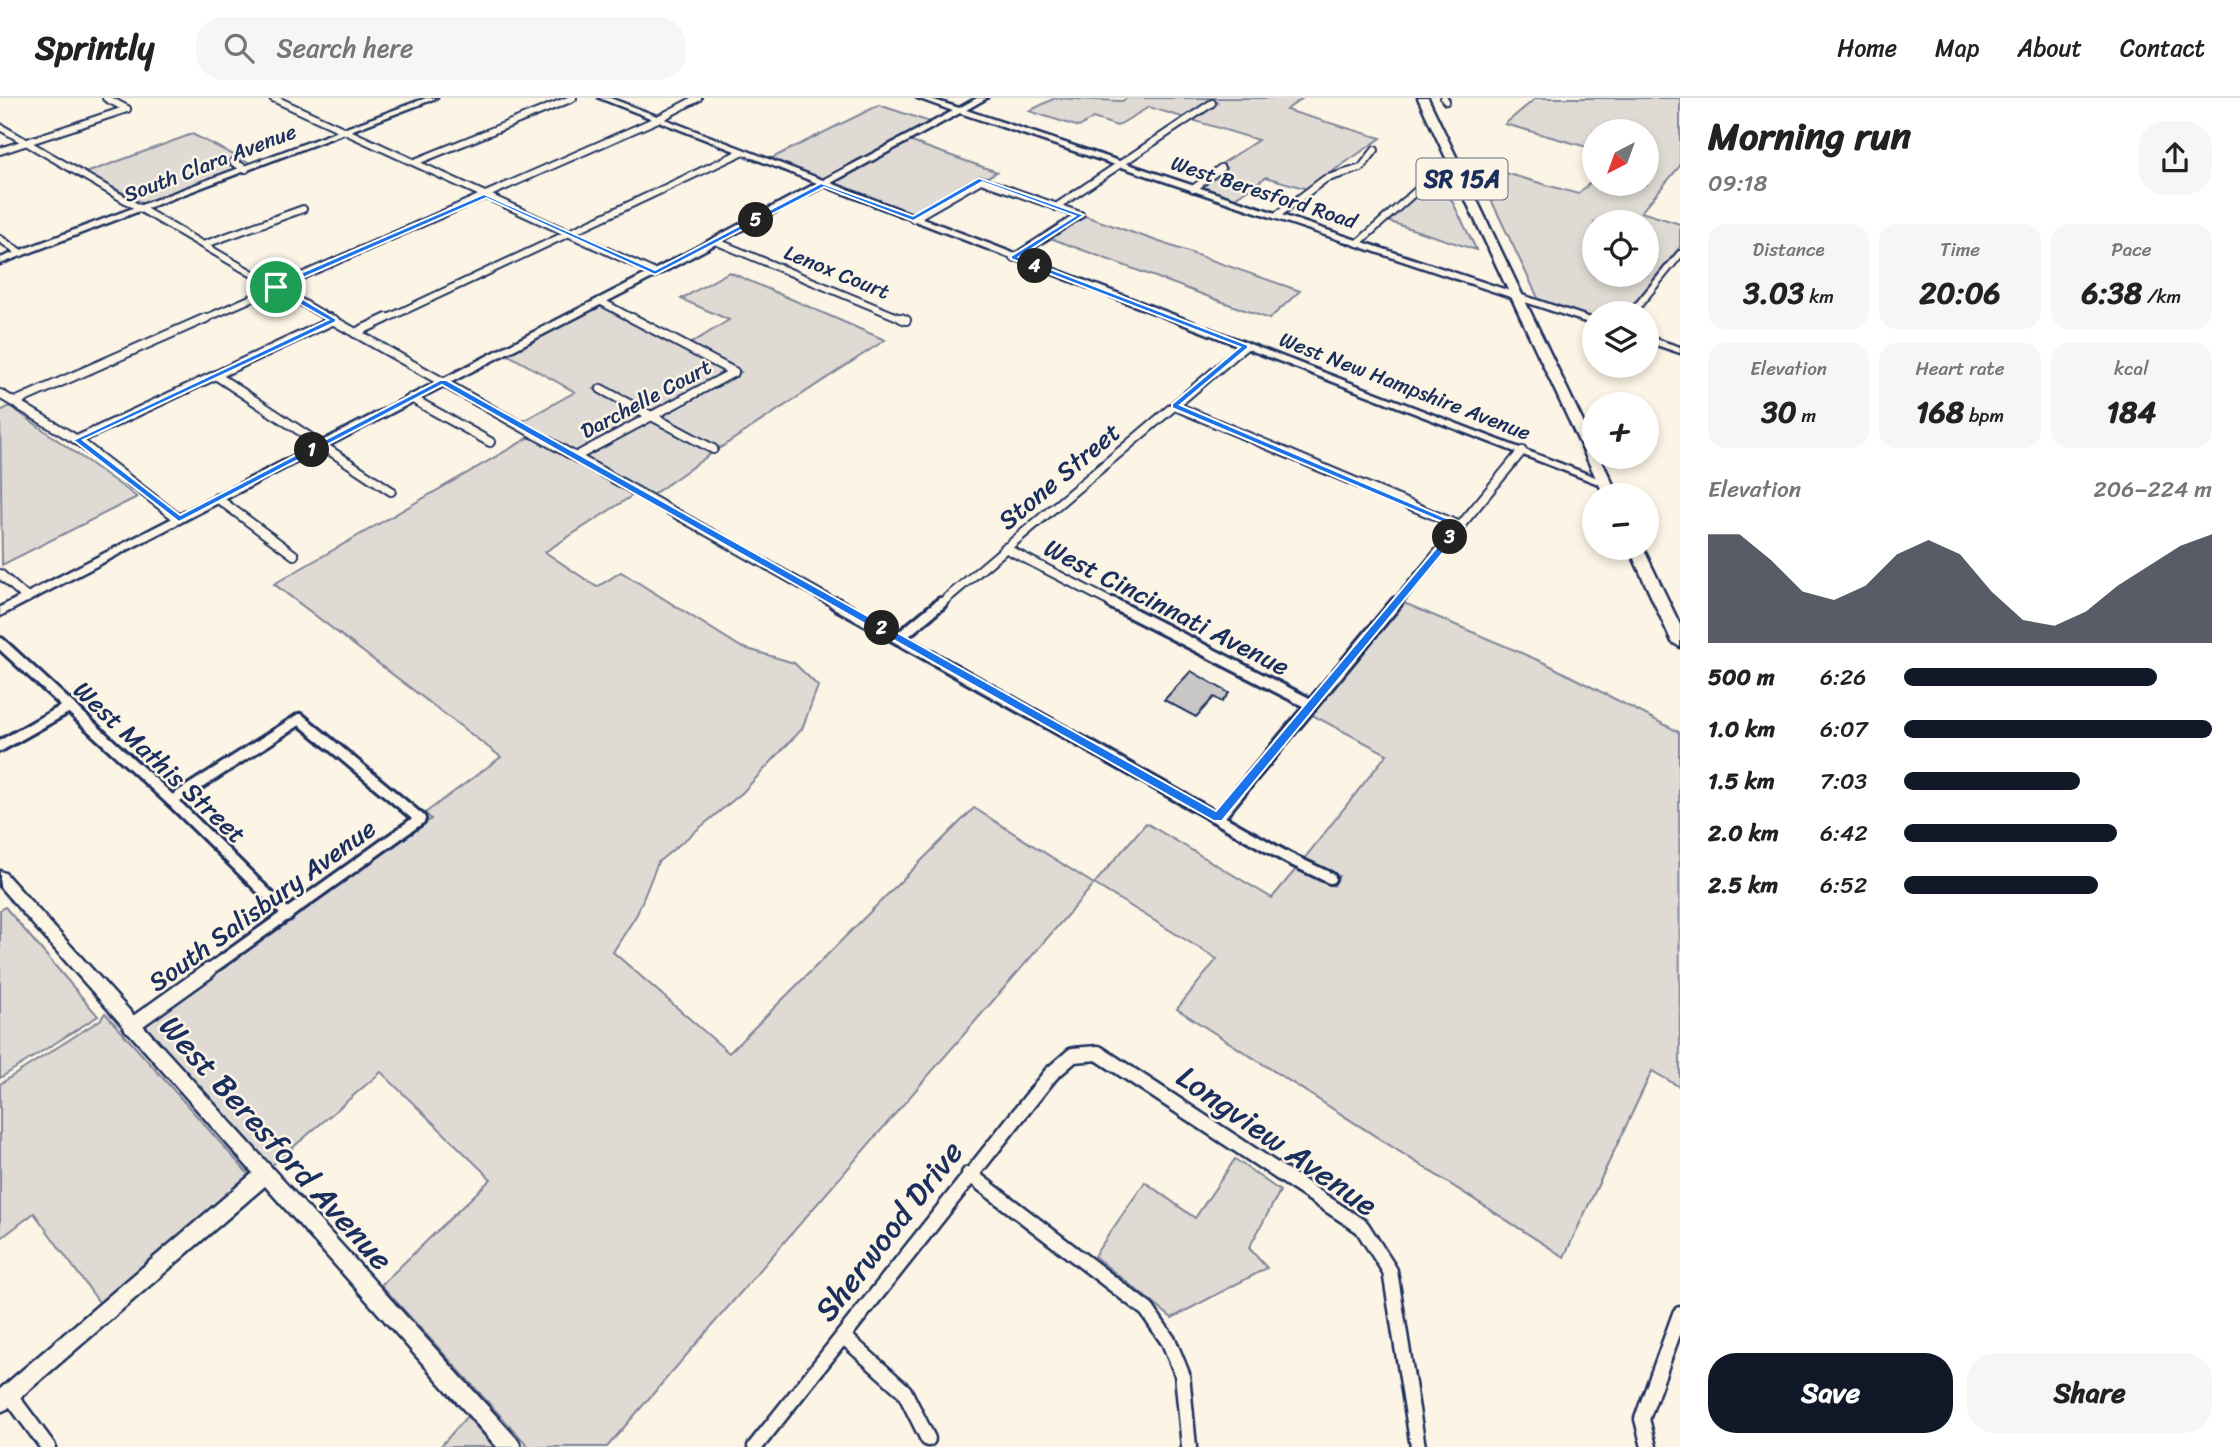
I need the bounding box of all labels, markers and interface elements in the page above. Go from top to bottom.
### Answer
search box [196,17,686,80]
text: Sprintly [35,19,154,77]
text: Search here [276,25,413,71]
text: Home [1837,27,1897,69]
text: Map [1935,27,1979,69]
text: About [2017,27,2082,69]
text: Contact [2120,27,2205,69]
icon: search [220,29,258,67]
text: Morning run [1708,103,1911,170]
street label: South Clara Avenue [118,112,302,213]
north arrow [1582,119,1659,196]
map controls [1582,119,1659,560]
button: share [2138,121,2212,195]
street label: West Beresford Road [1166,144,1364,241]
road number: SR 15A [1416,158,1508,200]
text: 09:18 [1708,163,1767,204]
pin: 5 [738,202,774,238]
text: 5 [750,203,761,236]
button: locate [1582,210,1659,287]
text: Distance [1753,233,1825,266]
text: Time [1940,233,1980,266]
text: Pace [2111,233,2151,266]
street label: Lenox Court [778,234,896,310]
pin: 4 [1018,248,1052,284]
text: 4 [1029,249,1040,282]
pin [246,257,306,317]
text: 3.03 [1743,266,1804,320]
text: 20:06 [1919,266,2001,320]
text: 6:38 [2081,266,2142,320]
icon: arrive [257,268,295,306]
text: km [1804,280,1834,313]
text: /km [2142,280,2181,313]
button: layers [1582,301,1659,378]
street label: West New Hampshire Avenue [1274,320,1537,452]
street label: Darchelle Court [573,348,719,450]
text: Elevation [1750,352,1827,385]
text: Heart rate [1915,352,2005,385]
text: kcal [2114,352,2149,385]
text: 30 [1761,385,1797,439]
text: 168 [1916,385,1964,439]
text: 184 [2106,385,2156,439]
button: + [1582,392,1659,469]
text: m [1797,399,1816,432]
text: bpm [1964,399,2004,432]
street label: Stone Street [987,410,1131,542]
pin: 1 [294,432,330,468]
text: 1 [307,433,316,466]
text: Elevation [1708,469,1801,510]
text: 206–224 m [2094,469,2212,510]
button: − [1582,483,1659,560]
pin: 3 [1432,520,1468,555]
text: 3 [1444,520,1455,553]
street label: West Cincinnati Avenue [1036,525,1298,689]
pin: 2 [864,610,900,646]
text: 2 [876,611,887,644]
text: 500 m [1708,657,1775,698]
text: 6:26 [1820,657,1866,698]
street label: West Mathis Street [62,669,258,855]
text: 1.0 km [1708,709,1775,750]
text: 6:07 [1820,709,1868,750]
text: 1.5 km [1708,761,1775,802]
text: 7:03 [1820,761,1867,802]
street label: South Salisbury Avenue [138,806,386,1004]
text: 2.0 km [1708,813,1779,854]
text: 6:42 [1820,813,1868,854]
text: 2.5 km [1708,865,1778,906]
text: 6:52 [1820,865,1867,906]
street label: West Beresford Avenue [144,1001,408,1285]
street label: Longview Avenue [1164,1050,1390,1232]
street label: Sherwood Drive [799,1127,979,1335]
button: Save [1708,1353,1953,1433]
button: Share [1967,1353,2212,1433]

